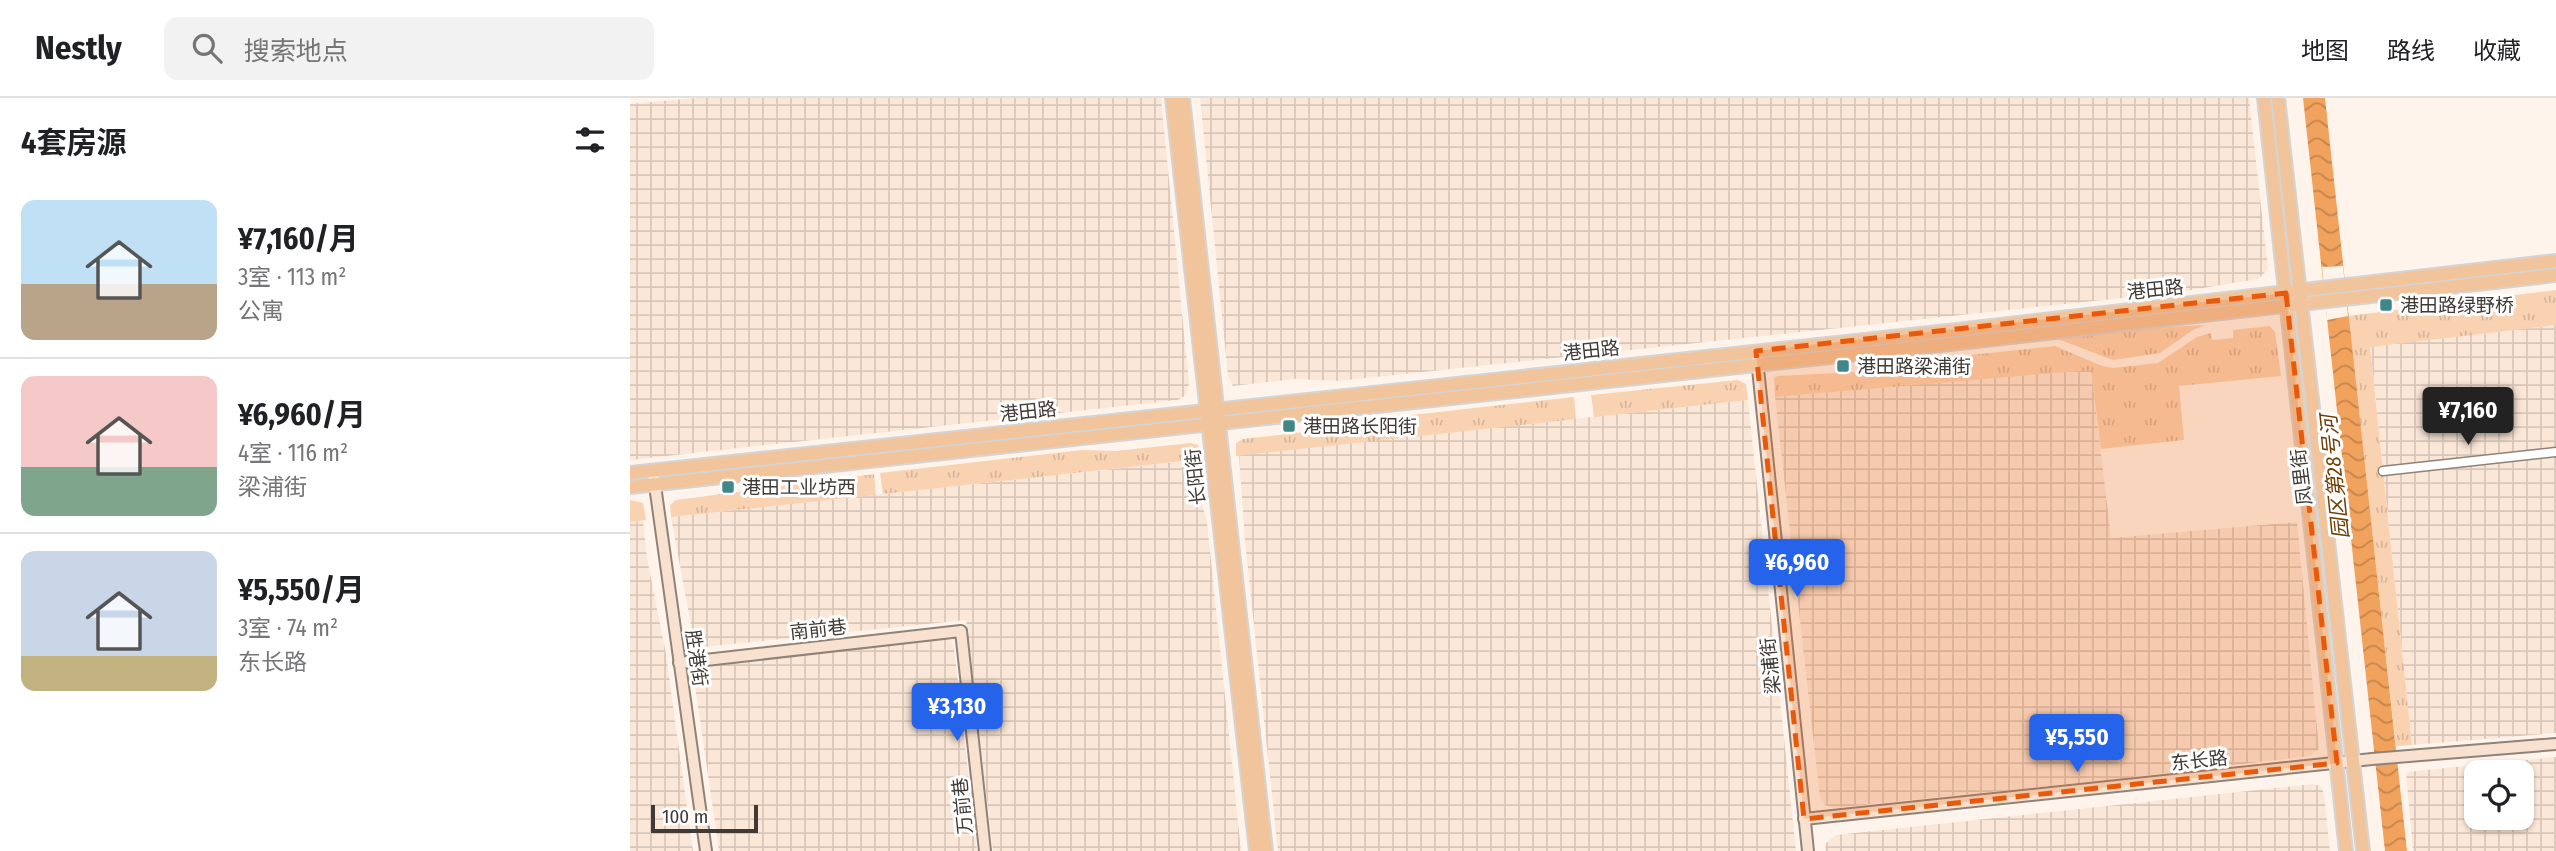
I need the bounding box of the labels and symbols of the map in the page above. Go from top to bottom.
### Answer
street label: 港田路 [2125,275,2185,304]
place label: 港田路绿野桥 [2400,294,2514,317]
marker: 港田路绿野桥 [2378,297,2394,313]
street label: 港田路 [1561,336,1621,365]
place label: 港田路梁浦街 [1857,355,1971,378]
marker: 港田路梁浦街 [1835,358,1851,374]
pin: ¥7,160 [2411,388,2525,447]
street label: 港田路 [998,397,1058,426]
water label: 园区第28号河 [2315,410,2354,540]
place label: 港田路长阳街 [1303,415,1417,438]
marker: 港田路长阳街 [1281,418,1297,434]
street label: 长阳街 [1181,447,1210,507]
street label: 凤里街 [2287,447,2316,507]
place label: 港田工业坊西 [742,476,856,499]
marker: 港田工业坊西 [720,479,736,495]
pin: ¥6,960 [1740,540,1854,599]
street label: 南前巷 [788,615,848,644]
street label: 胜港街 [681,628,712,688]
street label: 梁浦街 [1756,636,1785,696]
pin: ¥3,130 [900,684,1014,743]
pin: ¥5,550 [2020,714,2134,774]
street label: 东长路 [2169,746,2229,775]
street label: 万前巷 [948,776,977,836]
scale bar [651,802,758,834]

